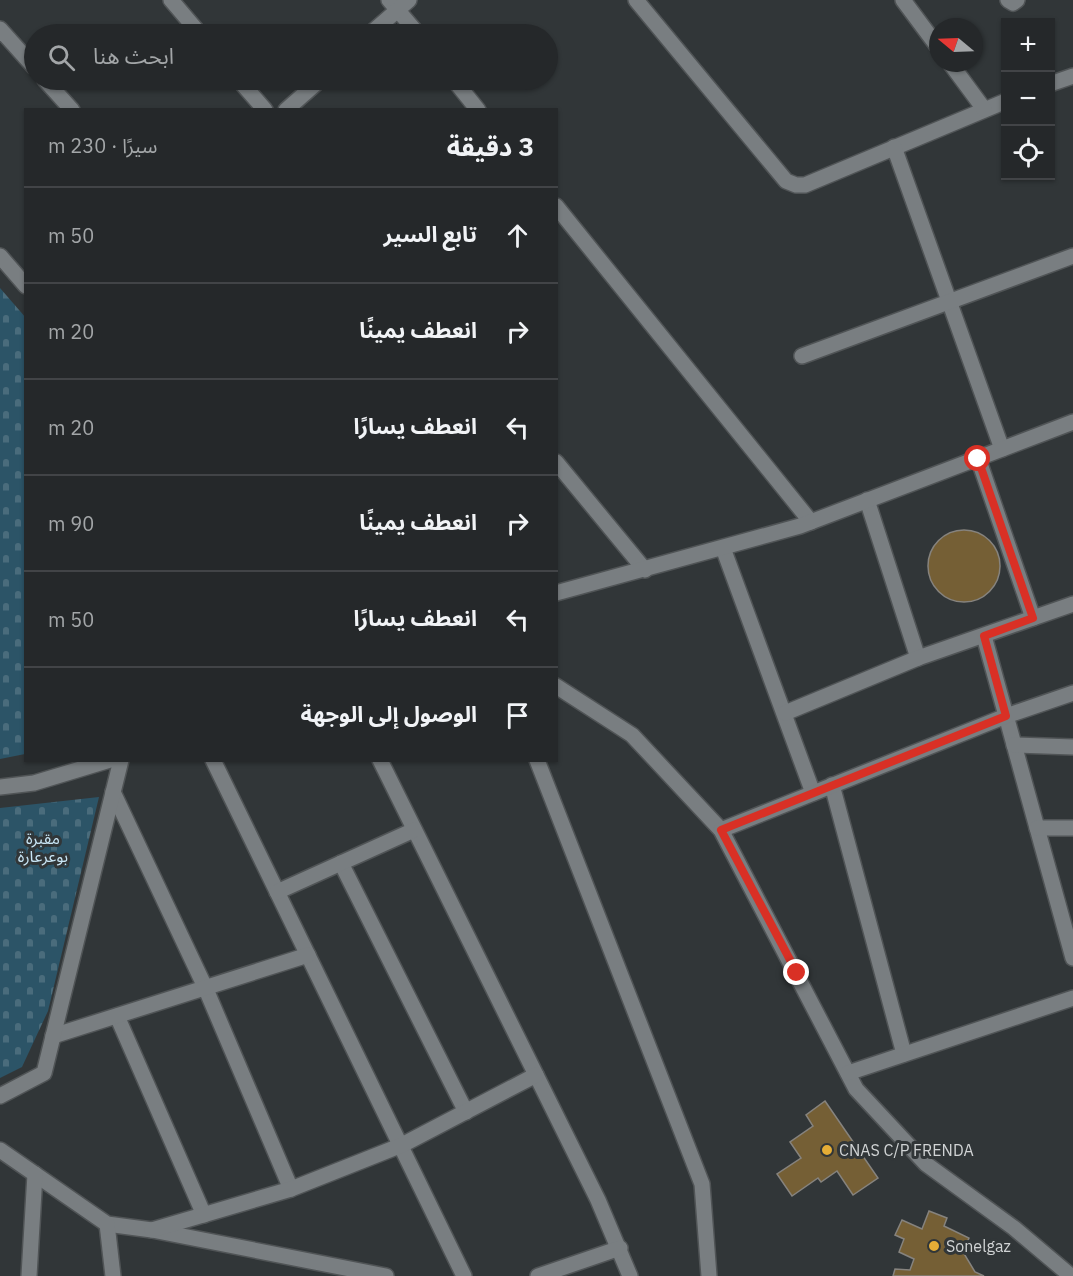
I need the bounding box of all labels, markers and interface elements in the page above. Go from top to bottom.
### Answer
north arrow [929,18,983,72]
map controls [1001,18,1055,180]
button: + [1001,18,1055,72]
search box [24,24,558,90]
icon: search [45,41,78,74]
text: ابحث هنا [93,41,174,70]
button: − [1001,72,1055,126]
button: locate [1001,126,1055,180]
text: 3 دقيقة [447,129,534,163]
text: سيرًا · 230 m [48,132,157,159]
text: تابع السير [384,219,477,248]
icon: ahead [501,219,534,252]
text: 50 m [48,222,94,249]
text: انعطف يمينًا [359,315,477,344]
icon: right [501,315,534,348]
text: 20 m [48,318,94,345]
text: انعطف يسارًا [354,411,477,440]
icon: left [501,411,534,444]
text: 20 m [48,414,94,441]
route start [964,445,990,471]
text: انعطف يمينًا [359,507,477,536]
icon: right [501,507,534,540]
text: 90 m [48,510,94,537]
text: انعطف يسارًا [354,603,477,632]
icon: left [501,603,534,636]
text: 50 m [48,606,94,633]
text: الوصول إلى الوجهة [300,699,477,728]
icon: arrive [501,699,534,732]
park label: مقبرة بوعرعارة [18,828,68,866]
route end [783,959,809,985]
place label: CNAS C/P FRENDA [839,1140,974,1160]
marker: CNAS C/P FRENDA [820,1143,834,1157]
place label: Sonelgaz [946,1236,1011,1256]
marker: Sonelgaz [927,1239,941,1253]

